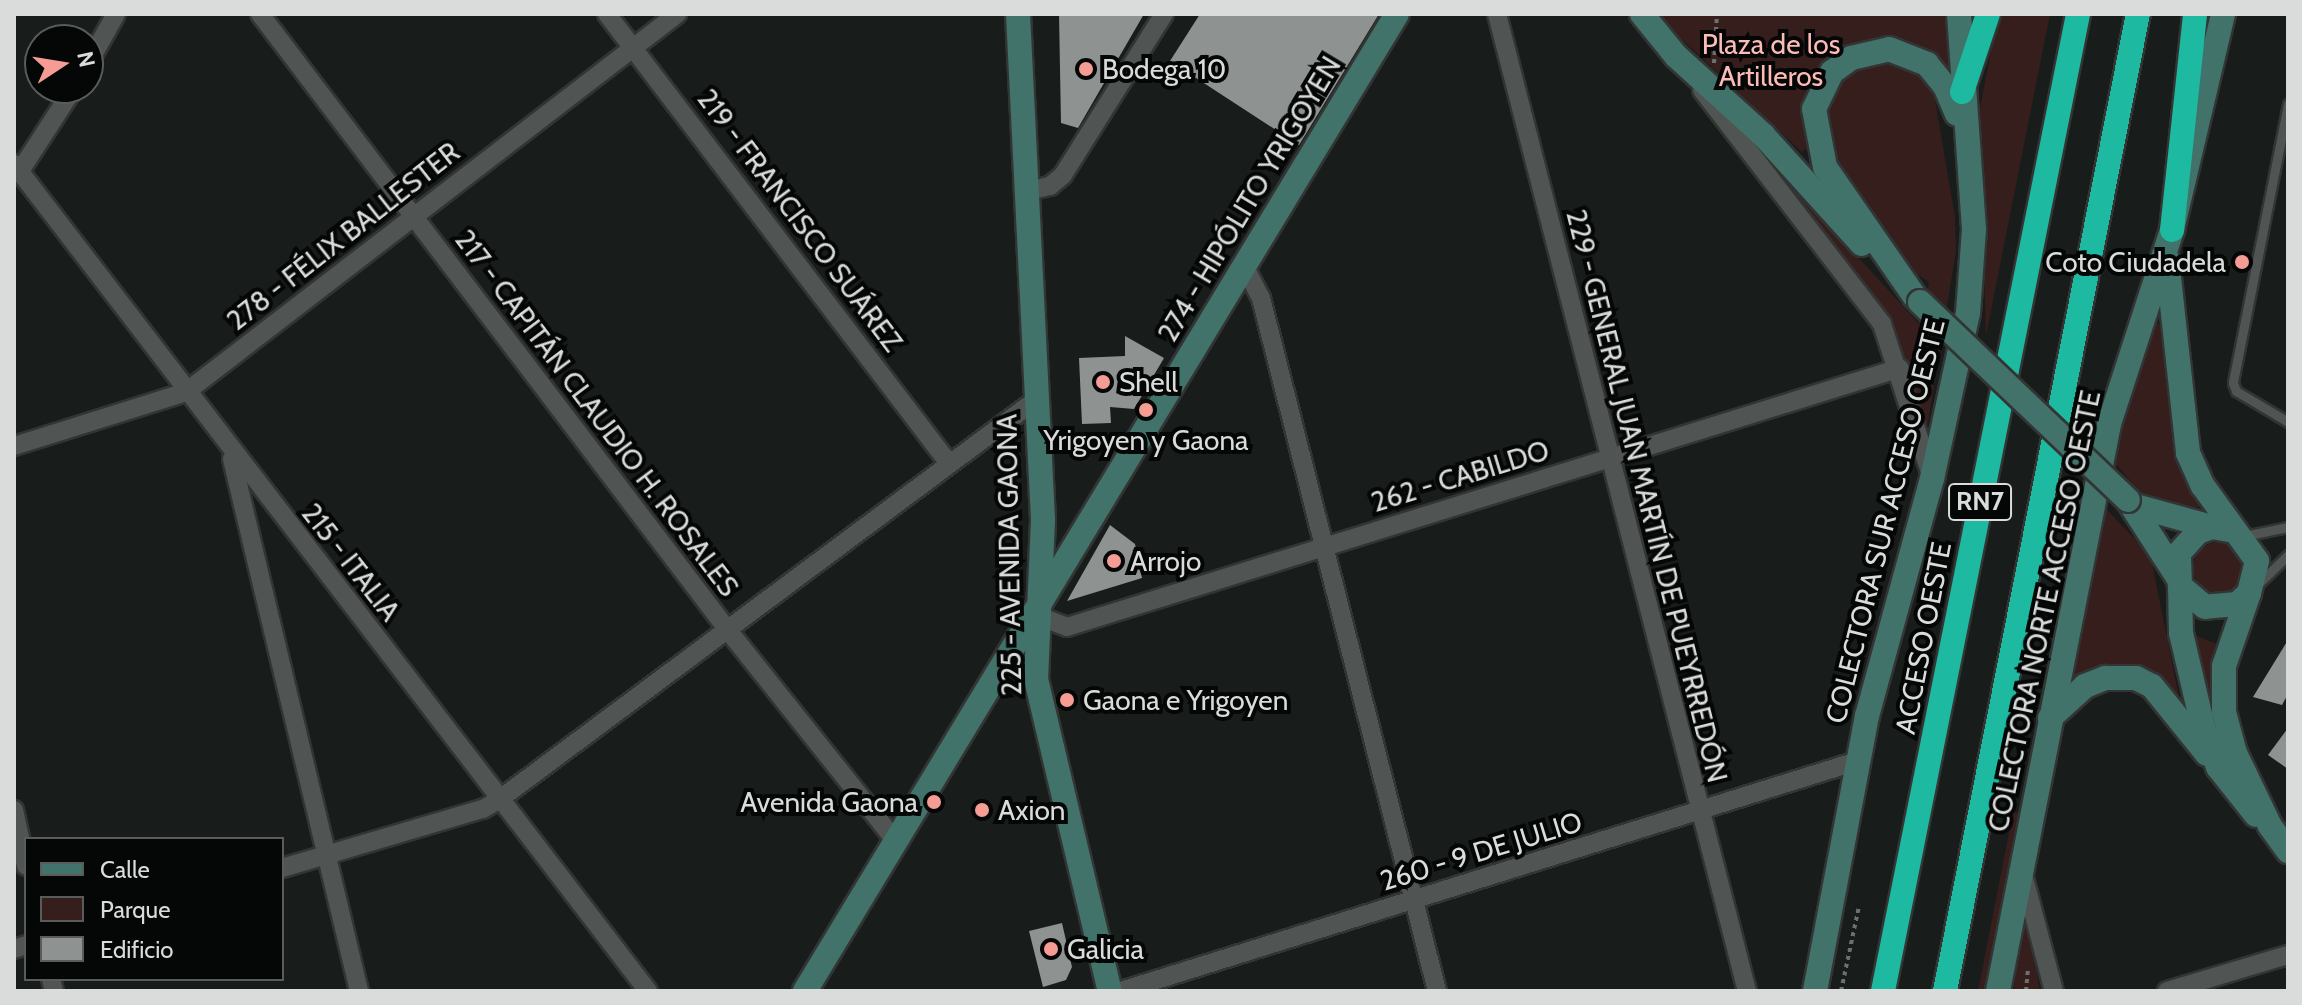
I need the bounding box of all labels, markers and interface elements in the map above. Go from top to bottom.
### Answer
north arrow [24,24,104,104]
park label: Plaza de los Artilleros [1702,27,1840,93]
text: N [71,49,101,70]
street label: 274 - HIPÓLITO YRIGOYEN [1150,50,1348,348]
place label: Bodega 10 [1102,52,1226,86]
marker: Bodega 10 [1077,60,1095,78]
street label: 219 - FRANCISCO SUÁREZ [690,82,910,358]
street label: 278 - FÉLIX BALLESTER [220,135,466,337]
street label: 229 - GENERAL JUAN MARTÍN DE PUEYRREDÓN [1559,206,1735,786]
street label: 217 - CAPITÁN CLAUDIO H. ROSALES [448,223,746,603]
place label: Coto Ciudadela [2045,245,2226,279]
marker: Coto Ciudadela [2233,253,2251,271]
street label: COLECTORA SUR ACCESO OESTE [1818,315,1952,727]
place label: Shell [1119,365,1178,399]
marker: Shell [1094,373,1112,391]
street label: COLECTORA NORTE ACCESO OESTE [1981,387,2107,835]
marker: Yrigoyen y Gaona [1137,401,1155,419]
street label: 225 - AVENIDA GAONA [990,414,1028,696]
place label: Yrigoyen y Gaona [1043,423,1249,457]
street label: 262 - CABILDO [1367,433,1553,519]
road number: RN7 [1948,480,2012,524]
street label: 215 - ITALIA [295,497,407,627]
street label: ACCESO OESTE [1888,539,1958,737]
place label: Arrojo [1130,544,1201,578]
marker: Arrojo [1105,552,1123,570]
place label: Gaona e Yrigoyen [1083,683,1288,717]
marker: Gaona e Yrigoyen [1058,691,1076,709]
place label: Avenida Gaona [740,785,918,819]
marker: Avenida Gaona [925,793,943,811]
place label: Axion [998,793,1066,827]
marker: Axion [973,801,991,819]
street label: 260 - 9 DE JULIO [1376,804,1586,898]
legend [24,837,284,981]
text: Calle [100,855,150,884]
text: Parque [100,895,170,924]
place label: Galicia [1067,932,1144,966]
text: Edificio [100,935,174,964]
marker: Galicia [1042,940,1060,958]

